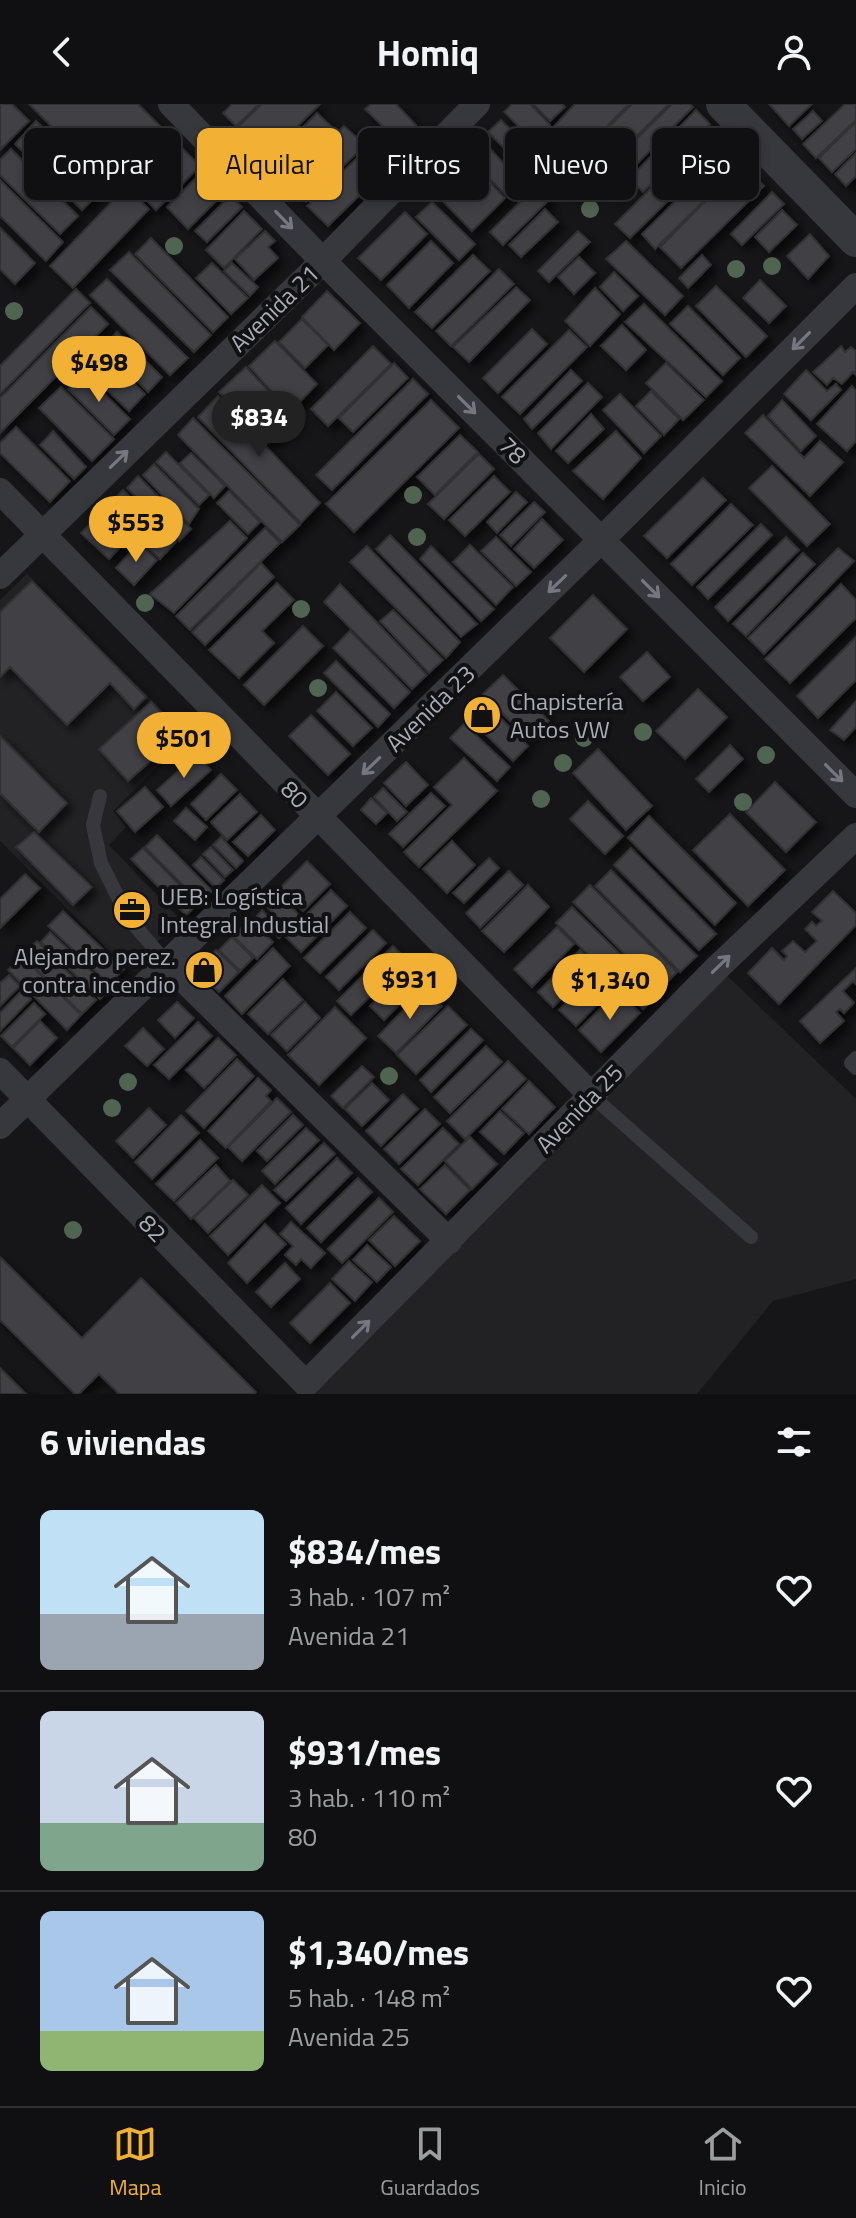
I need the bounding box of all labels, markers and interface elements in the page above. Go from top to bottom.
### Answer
text: Homiq [377,25,479,80]
icon: back [40,30,84,74]
icon: person [772,30,816,74]
chip: Comprar [24,128,181,200]
chip: Alquilar [197,128,342,200]
chip: Filtros [358,128,489,200]
chip: Nuevo [505,128,636,200]
chip: Piso [652,128,759,200]
one-way arrow [274,210,293,230]
street label: Avenida 21 [221,256,327,360]
one-way arrow [792,331,811,350]
pin: $498 [52,336,146,404]
text: $498 [70,342,128,381]
pin: $834 [212,391,306,459]
one-way arrow [457,395,476,414]
text: $834 [230,397,288,436]
street label: 78 [491,428,535,472]
one-way arrow [109,450,129,469]
pin: $553 [89,496,183,564]
text: $553 [107,502,165,541]
one-way arrow [547,574,567,593]
one-way arrow [641,579,660,598]
street label: Avenida 23 [377,656,483,760]
place label: Chapistería Autos VW [510,683,623,747]
shop icon: Chapistería Autos VW [461,694,503,736]
pin: $501 [137,712,231,780]
text: $501 [155,718,213,757]
one-way arrow [361,756,381,775]
one-way arrow [824,763,843,782]
street label: 80 [273,772,317,816]
place label: UEB: Logística Integral Industial [160,878,329,942]
office icon: UEB: Logística Integral Industial [111,889,153,931]
place label: Alejandro perez. contra incendio [14,938,176,1002]
shop icon: Alejandro perez. contra incendio [183,949,225,991]
pin: $931 [363,953,457,1021]
pin: $1,340 [545,954,675,1022]
one-way arrow [711,955,730,974]
text: $931 [381,959,439,998]
text: $1,340 [570,960,650,999]
street label: Avenida 25 [527,1055,631,1161]
street label: 82 [131,1206,175,1250]
one-way arrow [351,1319,371,1338]
text: 6 viviendas [40,1416,206,1468]
icon: filters [772,1420,816,1464]
text: $834/mes [288,1525,441,1577]
icon: home [104,1542,200,1638]
icon: heart [772,1568,816,1612]
text: 3 hab. · 107 m² [288,1577,450,1616]
text: Avenida 21 [288,1616,410,1655]
text: $931/mes [288,1726,441,1778]
icon: home [104,1743,200,1839]
icon: heart [772,1769,816,1813]
text: 3 hab. · 110 m² [288,1778,450,1817]
text: 80 [288,1817,317,1856]
text: $1,340/mes [288,1926,469,1978]
icon: home [104,1943,200,2039]
icon: heart [772,1969,816,2013]
text: 5 hab. · 148 m² [288,1978,450,2017]
text: Avenida 25 [288,2017,410,2056]
tab: Mapa [109,2122,161,2204]
tab: Guardados [380,2122,480,2204]
tab: Inicio [699,2122,747,2204]

